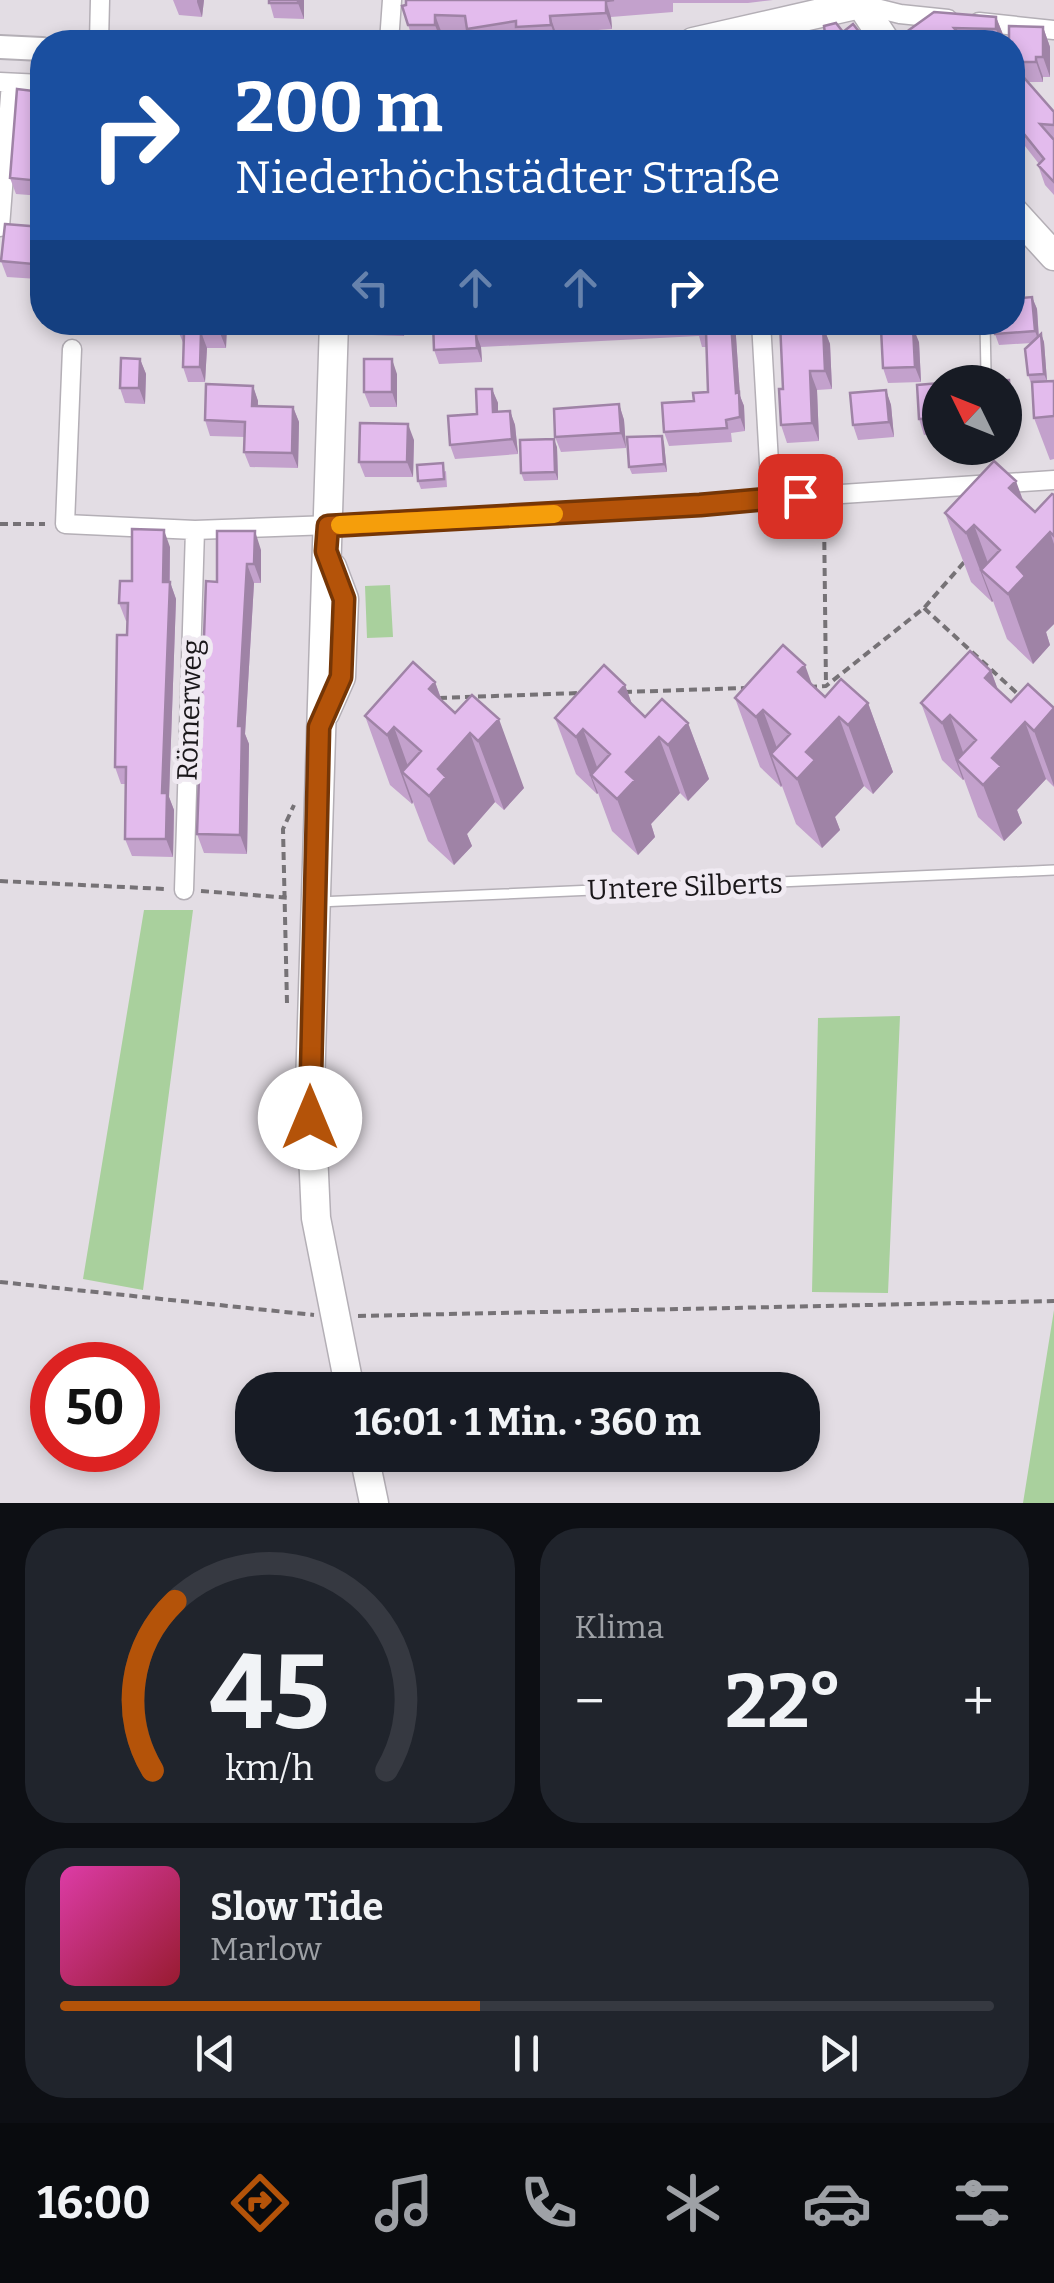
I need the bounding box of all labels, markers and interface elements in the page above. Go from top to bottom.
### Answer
text: 200 m [235,66,443,150]
icon: right [70,70,200,200]
text: Niederhöchstädter Straße [235,151,780,205]
icon: left [343,260,398,315]
icon: ahead [448,260,503,315]
icon: ahead [553,260,608,315]
icon: right [658,260,713,315]
north arrow [922,365,1022,465]
map controls [922,365,1022,465]
pin [758,454,843,539]
icon: arrive [773,469,828,524]
street label: Römerweg [171,639,208,781]
street label: Untere Silberts [587,867,783,906]
position arrow [258,1066,362,1170]
speed limit sign: 50 [30,1342,160,1472]
text: 16:01 · 1 Min. · 360 m [354,1399,701,1445]
text: Klima [575,1608,664,1646]
text: 45 [210,1631,330,1756]
text: 22° [725,1657,842,1747]
text: − [575,1669,605,1735]
text: + [963,1669,994,1735]
text: km/h [226,1747,314,1789]
text: Slow Tide [210,1884,383,1930]
text: Marlow [210,1930,322,1968]
icon: previous [188,2026,243,2081]
icon: pause [499,2026,554,2081]
icon: next [811,2026,866,2081]
icon: directions [225,2168,295,2238]
icon: music [369,2168,439,2238]
icon: phone [514,2168,584,2238]
icon: climate [658,2168,728,2238]
icon: car [802,2168,872,2238]
icon: filters [947,2168,1017,2238]
text: 16:00 [37,2176,151,2230]

